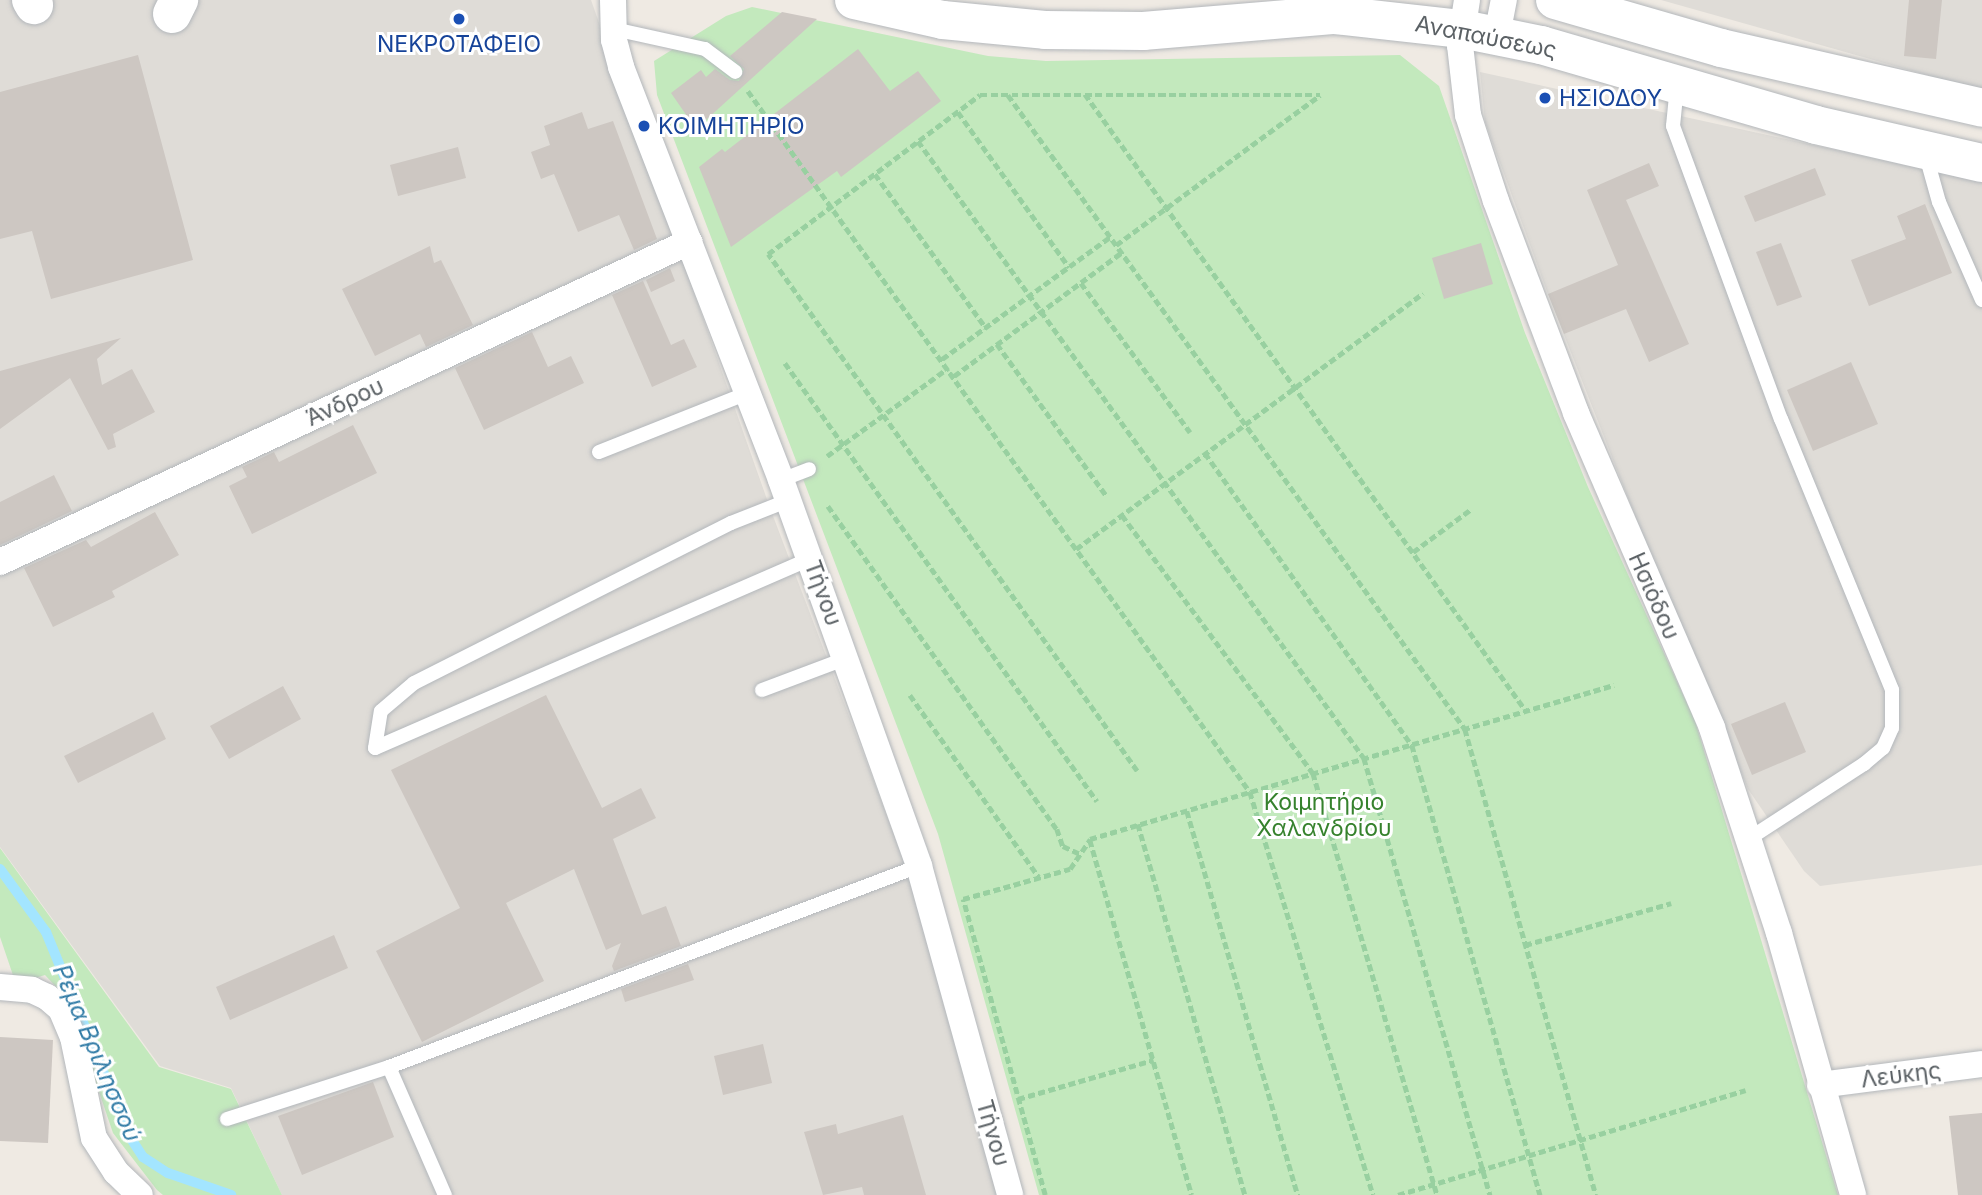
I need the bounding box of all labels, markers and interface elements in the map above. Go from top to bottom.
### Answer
street label: Αναπαύσεως [1413,10,1559,64]
marker: ΝΕΚΡΟΤΑΦΕΙΟ [451,11,467,27]
place label: ΝΕΚΡΟΤΑΦΕΙΟ [377,30,541,58]
place label: ΗΣΙΟΔΟΥ [1559,84,1662,112]
marker: ΗΣΙΟΔΟΥ [1537,90,1553,106]
place label: ΚΟΙΜΗΤΗΡΙΟ [658,112,805,140]
marker: ΚΟΙΜΗΤΗΡΙΟ [636,118,652,134]
street label: Άνδρου [302,372,388,432]
street label: Ησιόδου [1623,548,1685,644]
street label: Τήνου [798,557,848,629]
park label: Κοιμητήριο Χαλανδρίου [1256,788,1392,842]
water label: Ρέμα Βριλησσού [47,960,147,1146]
street label: Λεύκης [1859,1056,1943,1094]
street label: Τήνου [970,1097,1016,1169]

